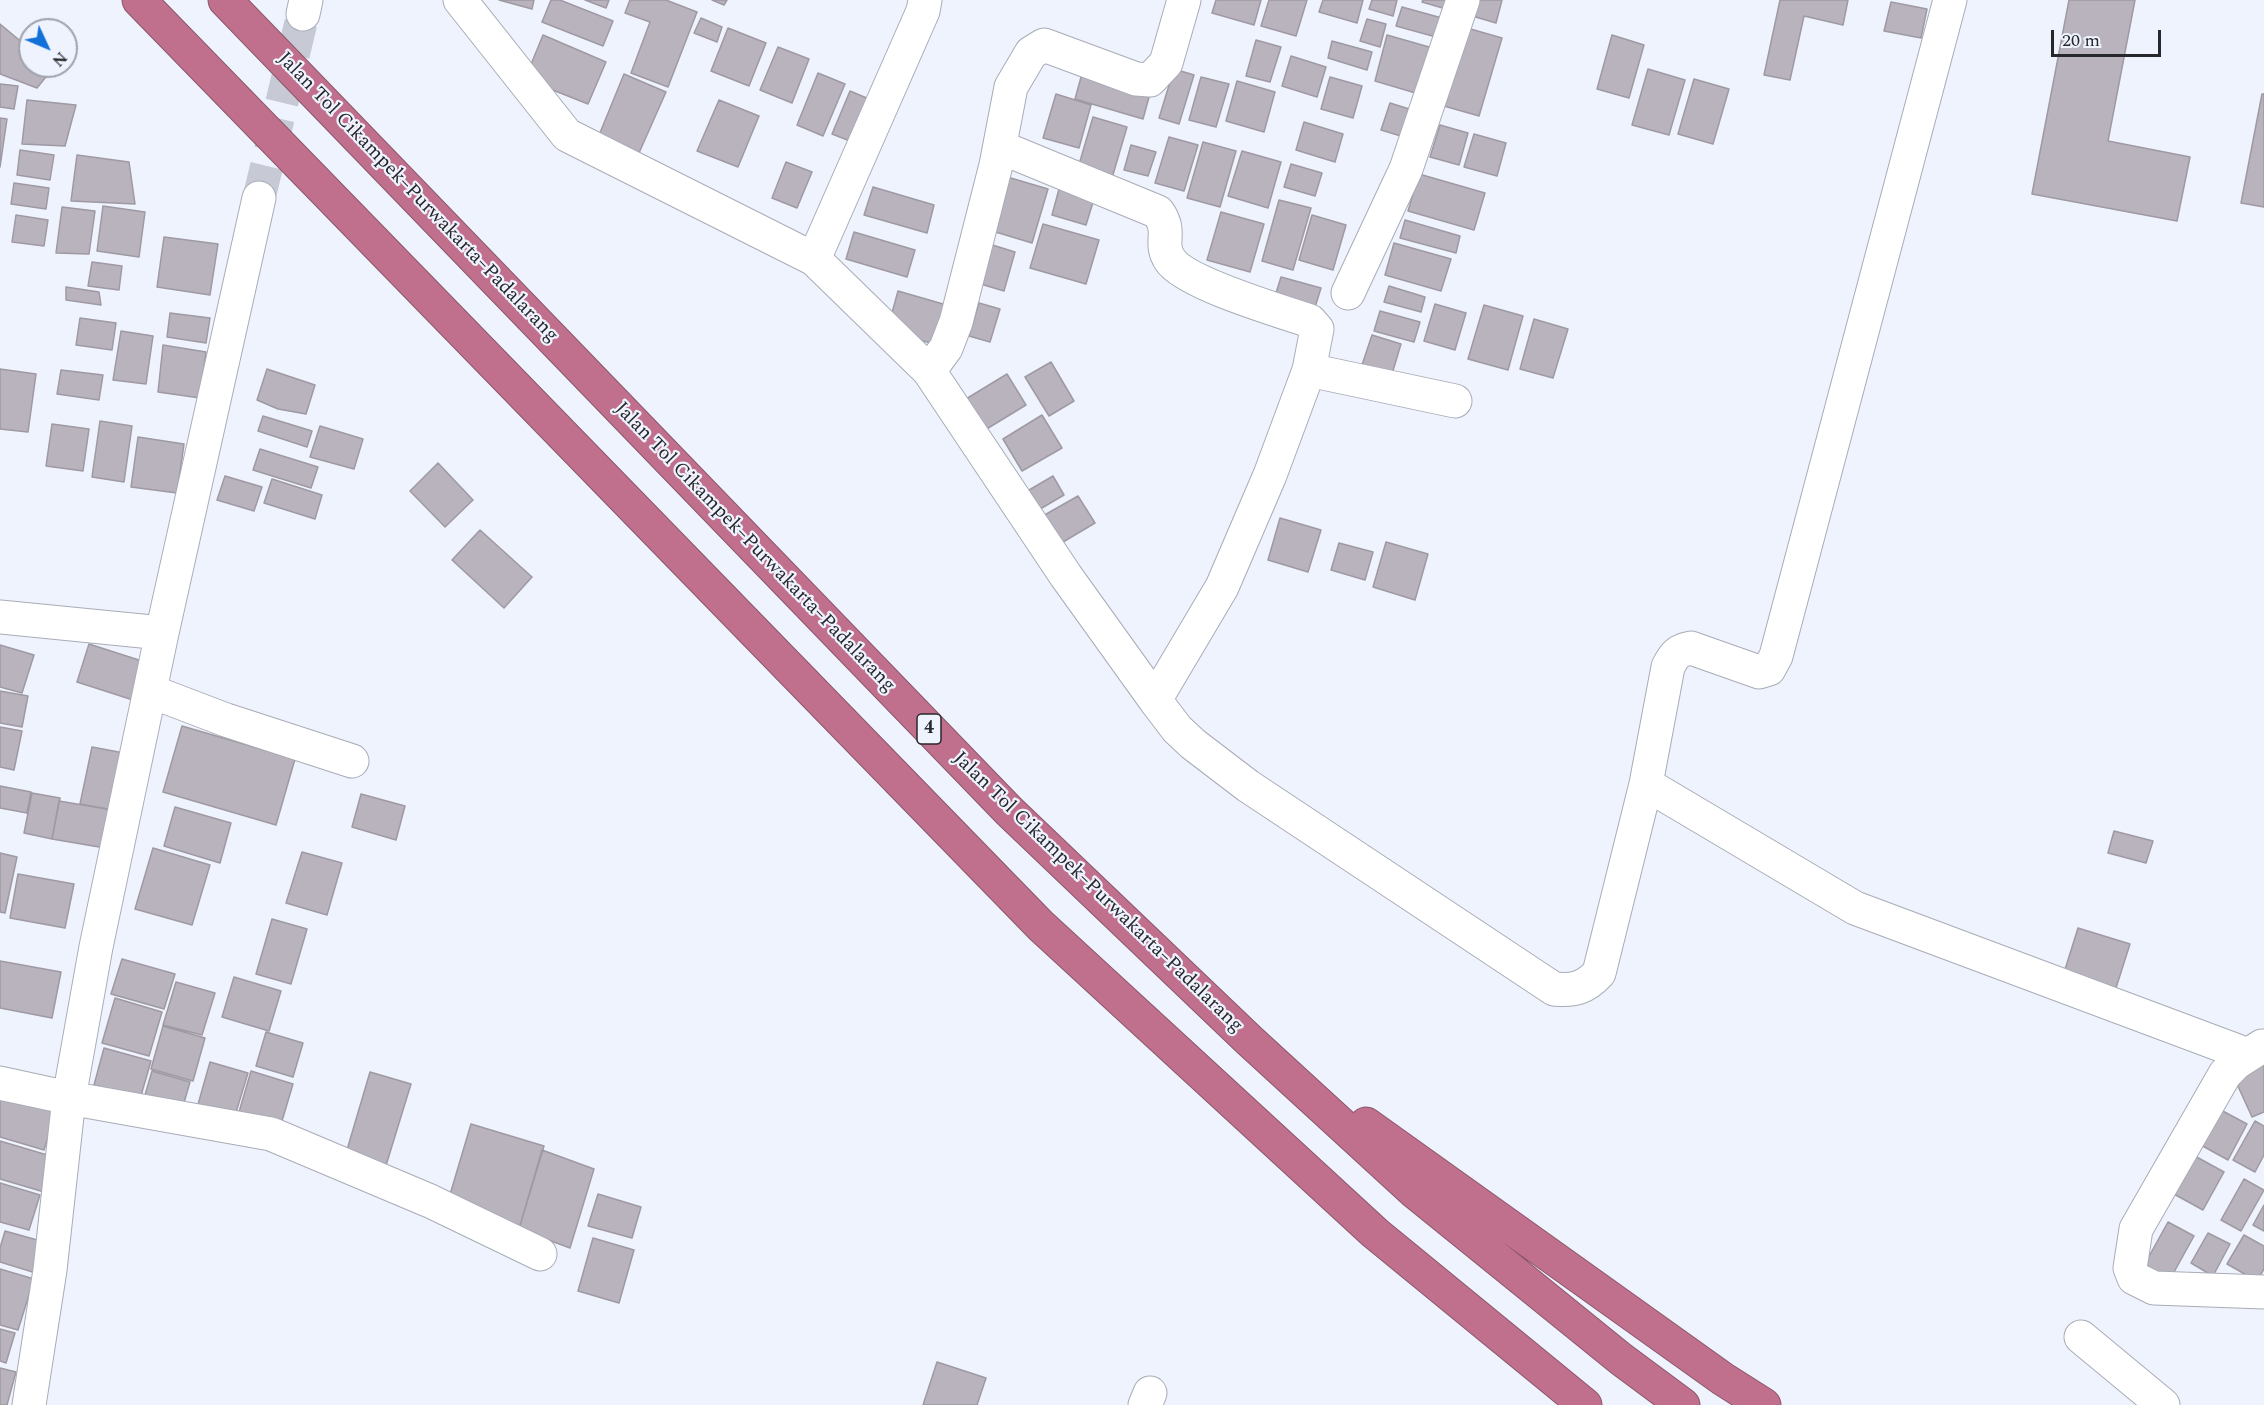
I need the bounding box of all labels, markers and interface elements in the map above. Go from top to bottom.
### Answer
north arrow [18,18,78,78]
scale bar [2054,18,2164,56]
text: 20 m [2062,27,2100,54]
text: N [46,46,73,72]
street label: Jalan Tol Cikampek–Purwakarta–Padalarang [271,48,563,348]
street label: Jalan Tol Cikampek–Purwakarta–Padalarang [608,398,900,698]
road number: 4 [917,714,941,744]
street label: Jalan Tol Cikampek–Purwakarta–Padalarang [947,747,1247,1039]

